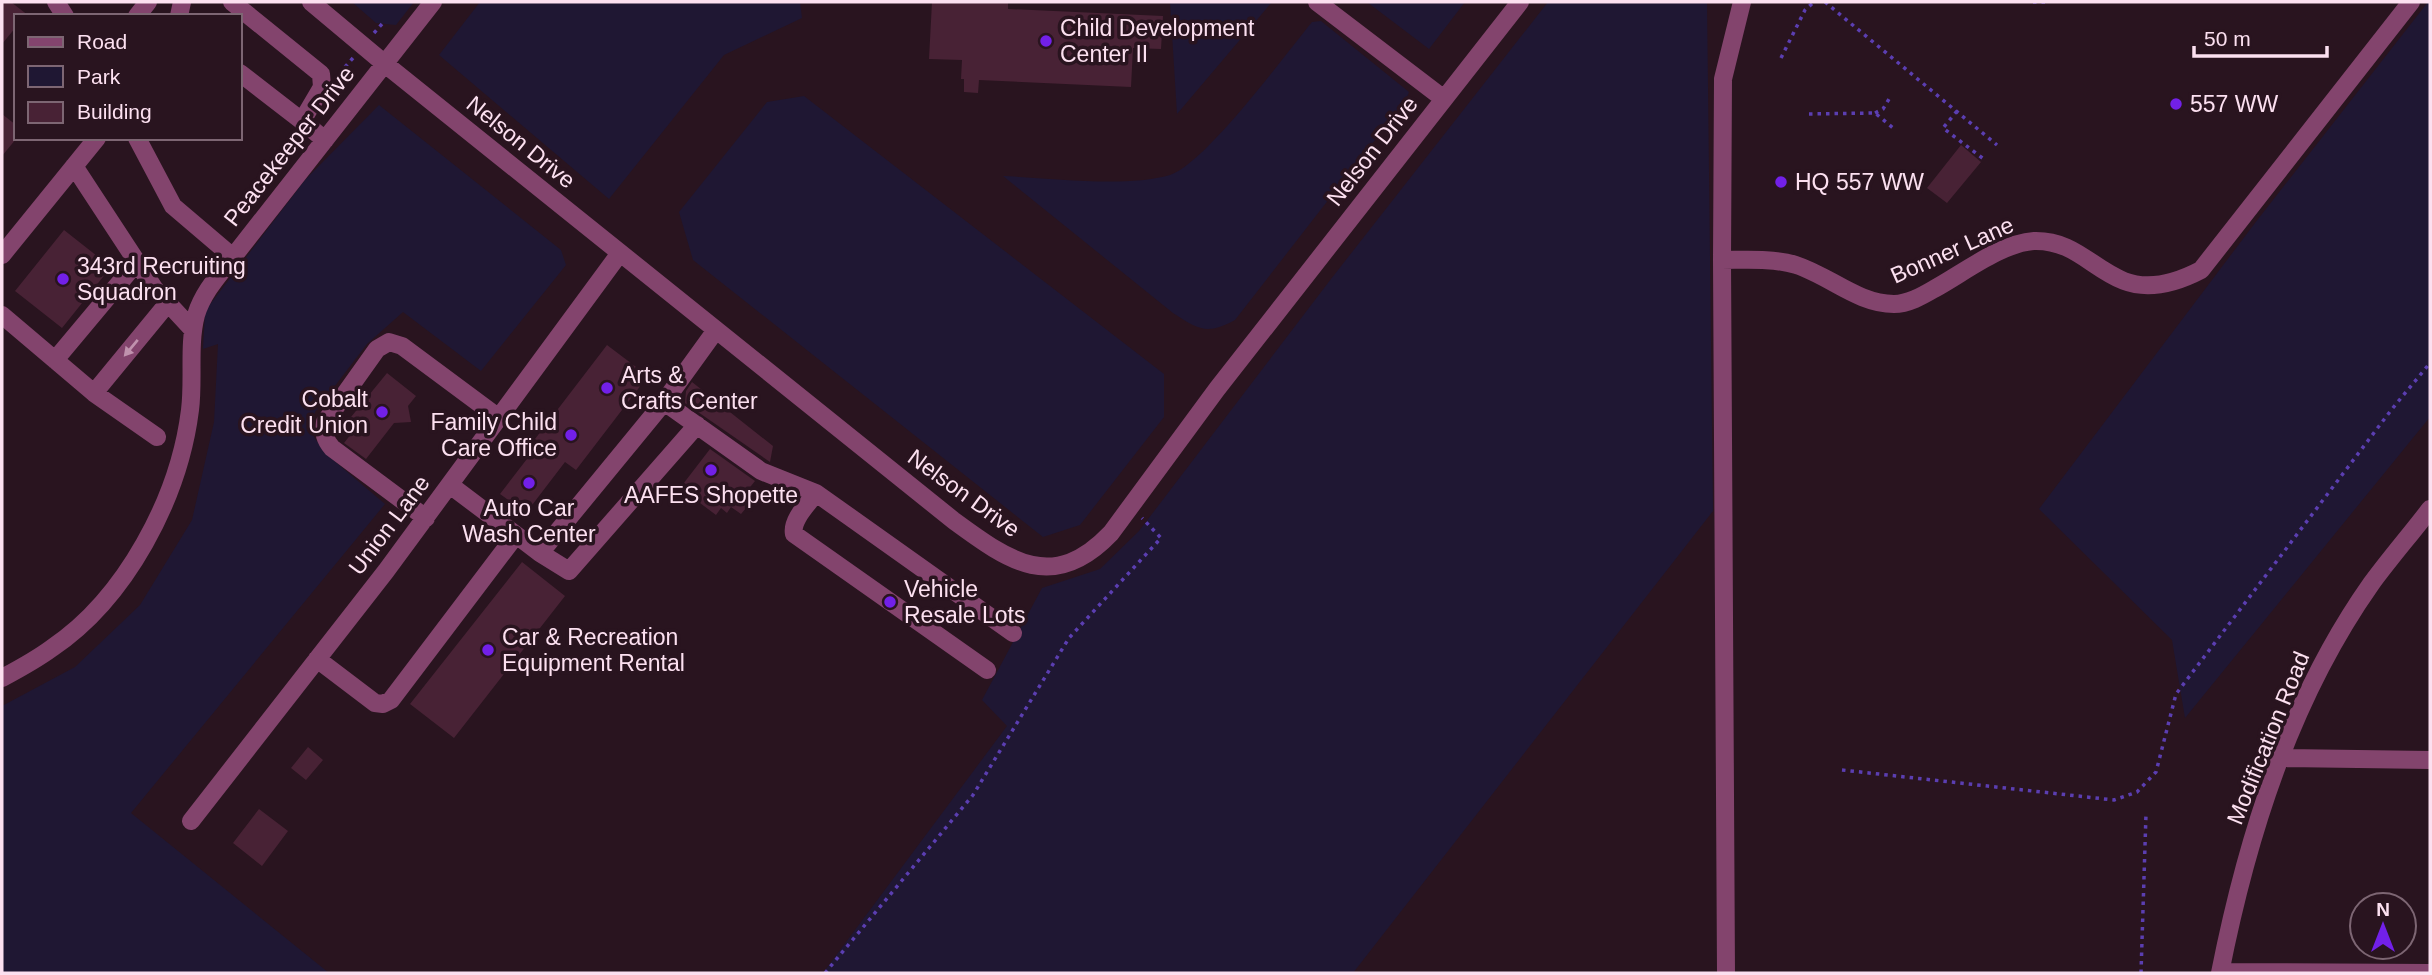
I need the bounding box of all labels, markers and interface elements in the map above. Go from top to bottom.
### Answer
legend [14,14,242,140]
scale bar [2194,14,2327,58]
place label: Child Development Center II [1060,15,1255,67]
text: 50 m [2204,27,2251,50]
text: Road [77,30,127,53]
marker: Child Development Center II [1038,33,1054,49]
street label: Peacekeeper Drive [219,61,359,231]
text: Park [77,65,121,88]
street label: Nelson Drive [462,90,580,194]
street label: Nelson Drive [1321,91,1423,211]
place label: 557 WW [2190,91,2278,117]
marker: 557 WW [2168,96,2184,112]
text: Building [77,100,152,123]
place label: HQ 557 WW [1795,169,1924,195]
marker: HQ 557 WW [1773,174,1789,190]
street label: Bonner Lane [1887,211,2017,289]
place label: 343rd Recruiting Squadron [77,253,246,305]
marker: 343rd Recruiting Squadron [55,271,71,287]
one-way arrow [124,339,139,356]
place label: Arts & Crafts Center [621,362,758,414]
marker: Arts & Crafts Center [599,380,615,396]
place label: Cobalt Credit Union [240,386,369,438]
marker: Cobalt Credit Union [374,404,390,420]
place label: Family Child Care Office [430,409,557,461]
marker: Family Child Care Office [563,427,579,443]
street label: Nelson Drive [903,444,1025,542]
marker: AAFES Shopette [703,462,719,478]
street label: Union Lane [343,470,435,580]
marker: Auto Car Wash Center [521,475,537,491]
place label: AAFES Shopette [624,482,798,508]
place label: Auto Car Wash Center [462,495,596,547]
place label: Vehicle Resale Lots [904,576,1025,628]
marker: Vehicle Resale Lots [882,594,898,610]
place label: Car & Recreation Equipment Rental [502,624,685,676]
marker: Car & Recreation Equipment Rental [480,642,496,658]
street label: Modification Road [2221,648,2315,828]
north arrow [2348,891,2418,961]
text: N [2376,899,2390,920]

